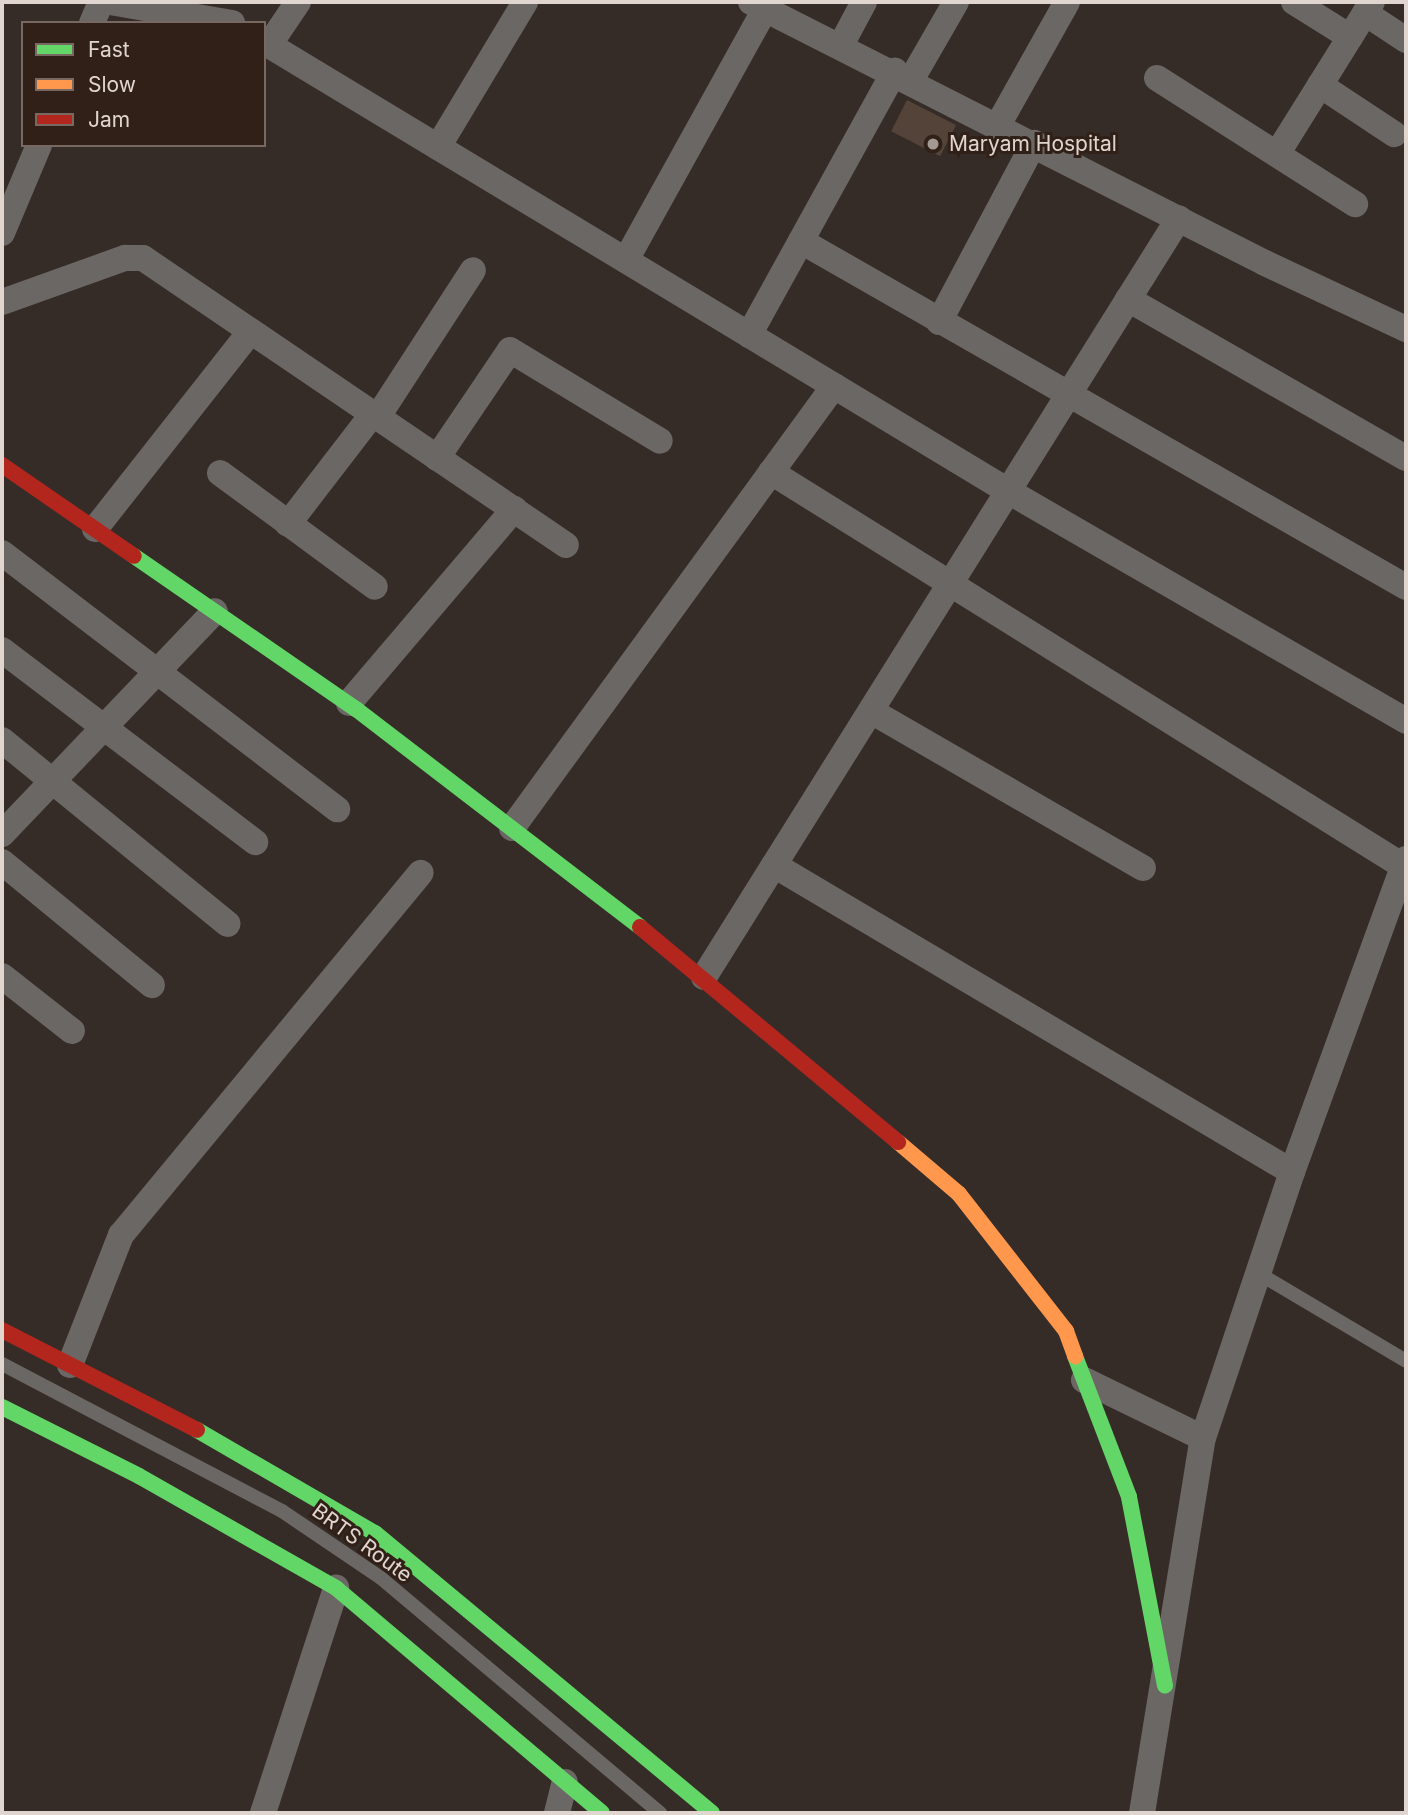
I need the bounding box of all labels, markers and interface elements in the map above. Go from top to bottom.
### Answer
legend [21,21,266,147]
text: Fast [88,37,130,62]
text: Slow [88,72,136,97]
text: Jam [88,107,130,132]
place label: Maryam Hospital [949,131,1117,157]
marker: Maryam Hospital [923,134,943,154]
street label: BRTS Route [307,1498,417,1588]

